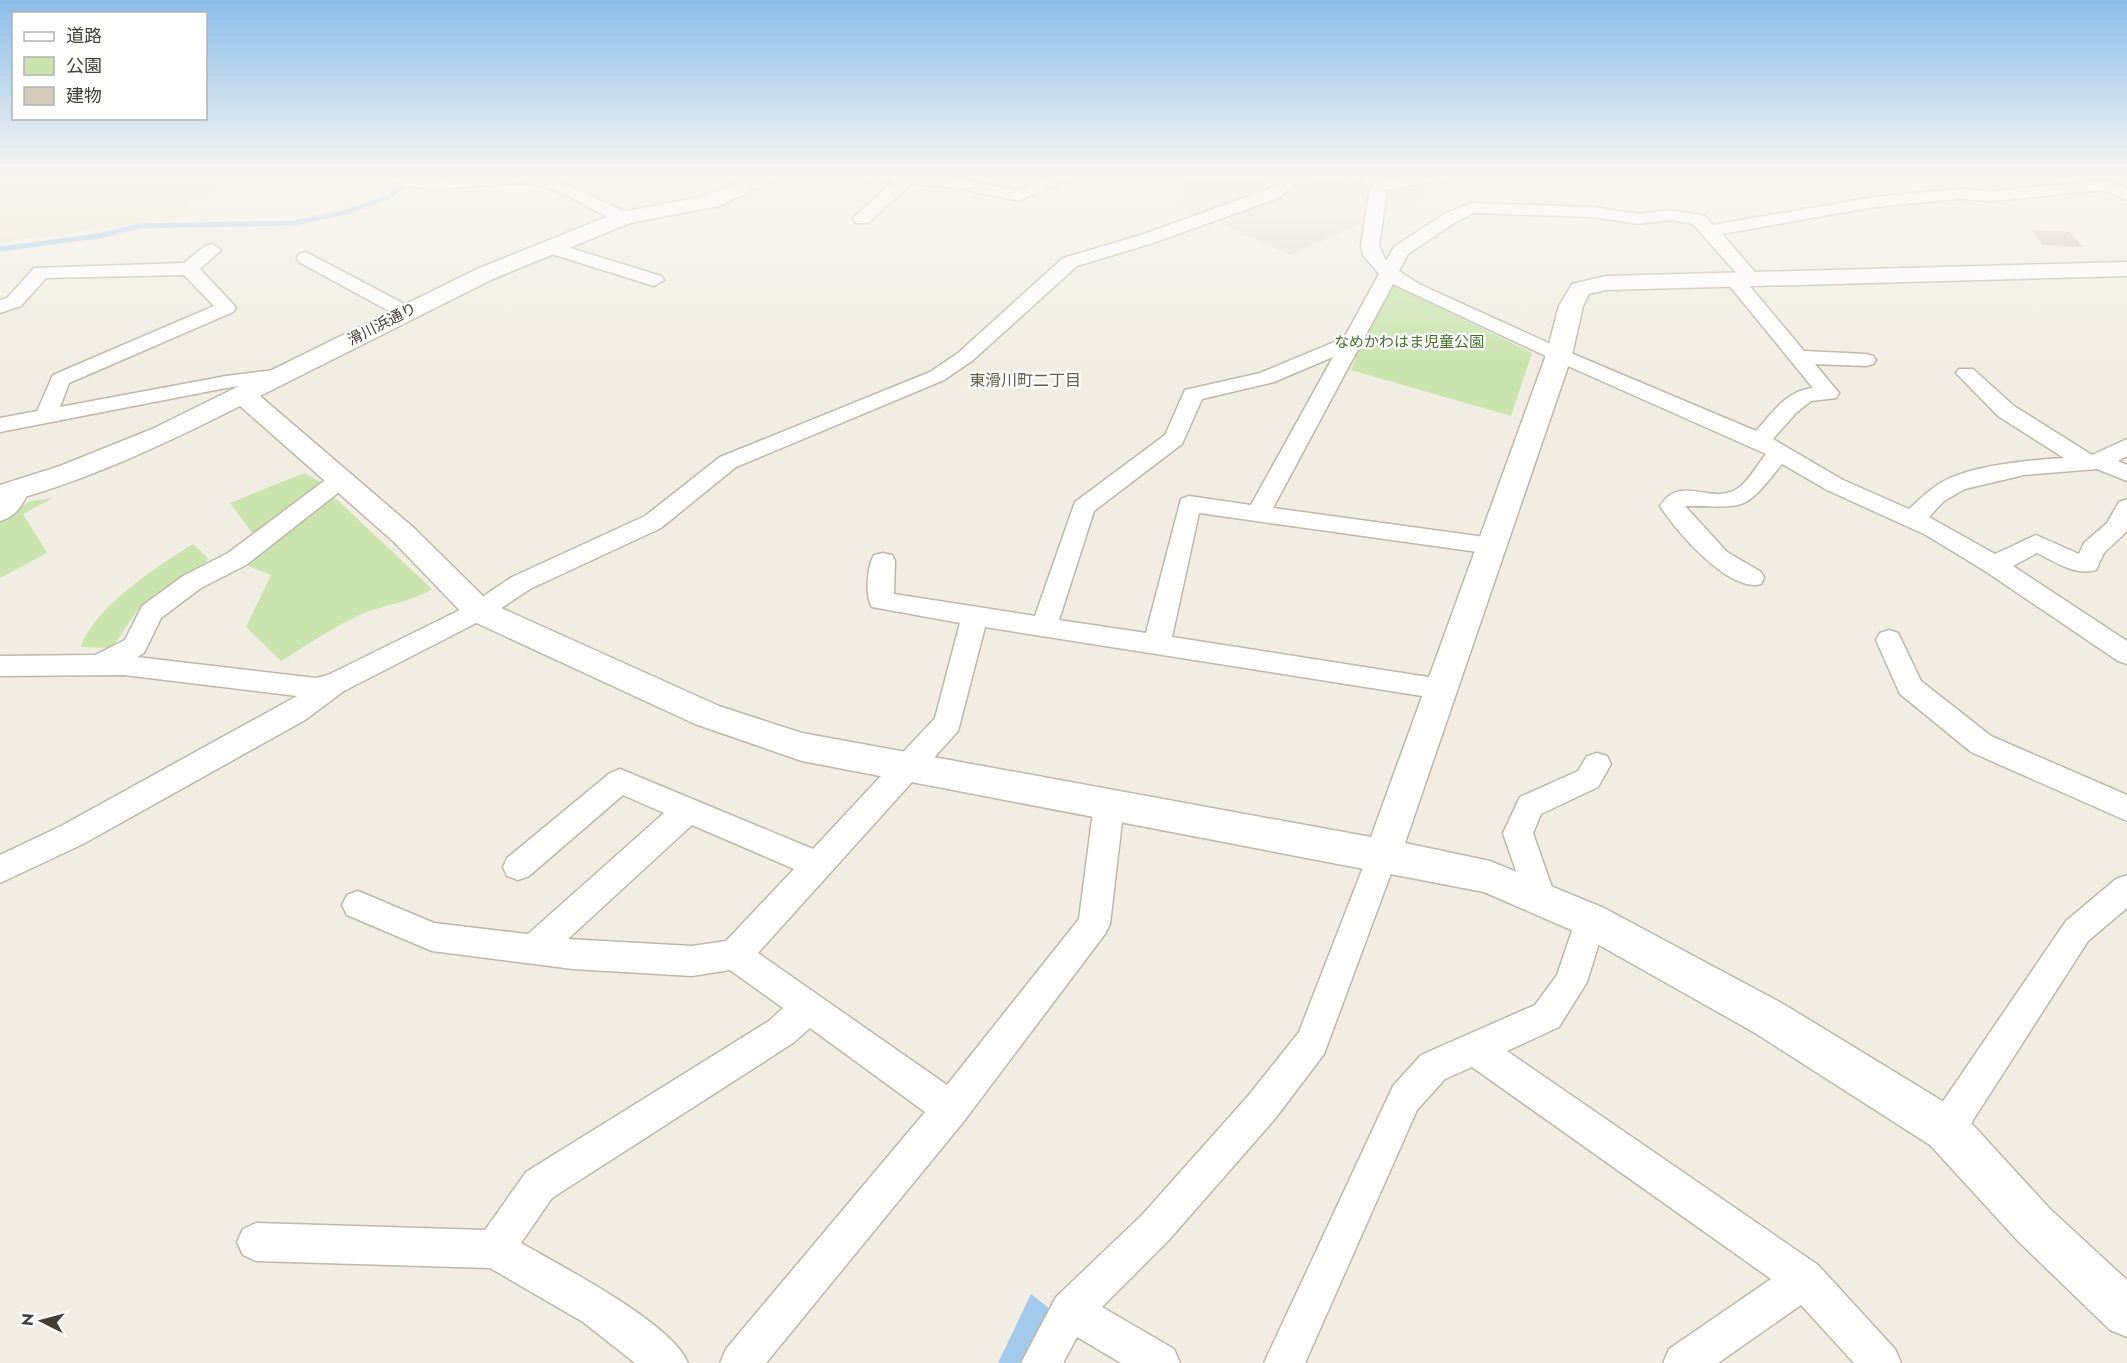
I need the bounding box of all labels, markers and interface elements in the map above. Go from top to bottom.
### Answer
legend [12,12,207,120]
text: 道路 [66,23,102,49]
text: 公園 [66,53,102,79]
text: 建物 [66,83,102,109]
street label: 滑川浜通り [344,297,420,351]
park label: なめかわはま児童公園 [1334,331,1484,353]
district label: 東滑川町二丁目 [969,369,1081,392]
north arrow [12,1291,72,1351]
text: N [15,1312,40,1327]

